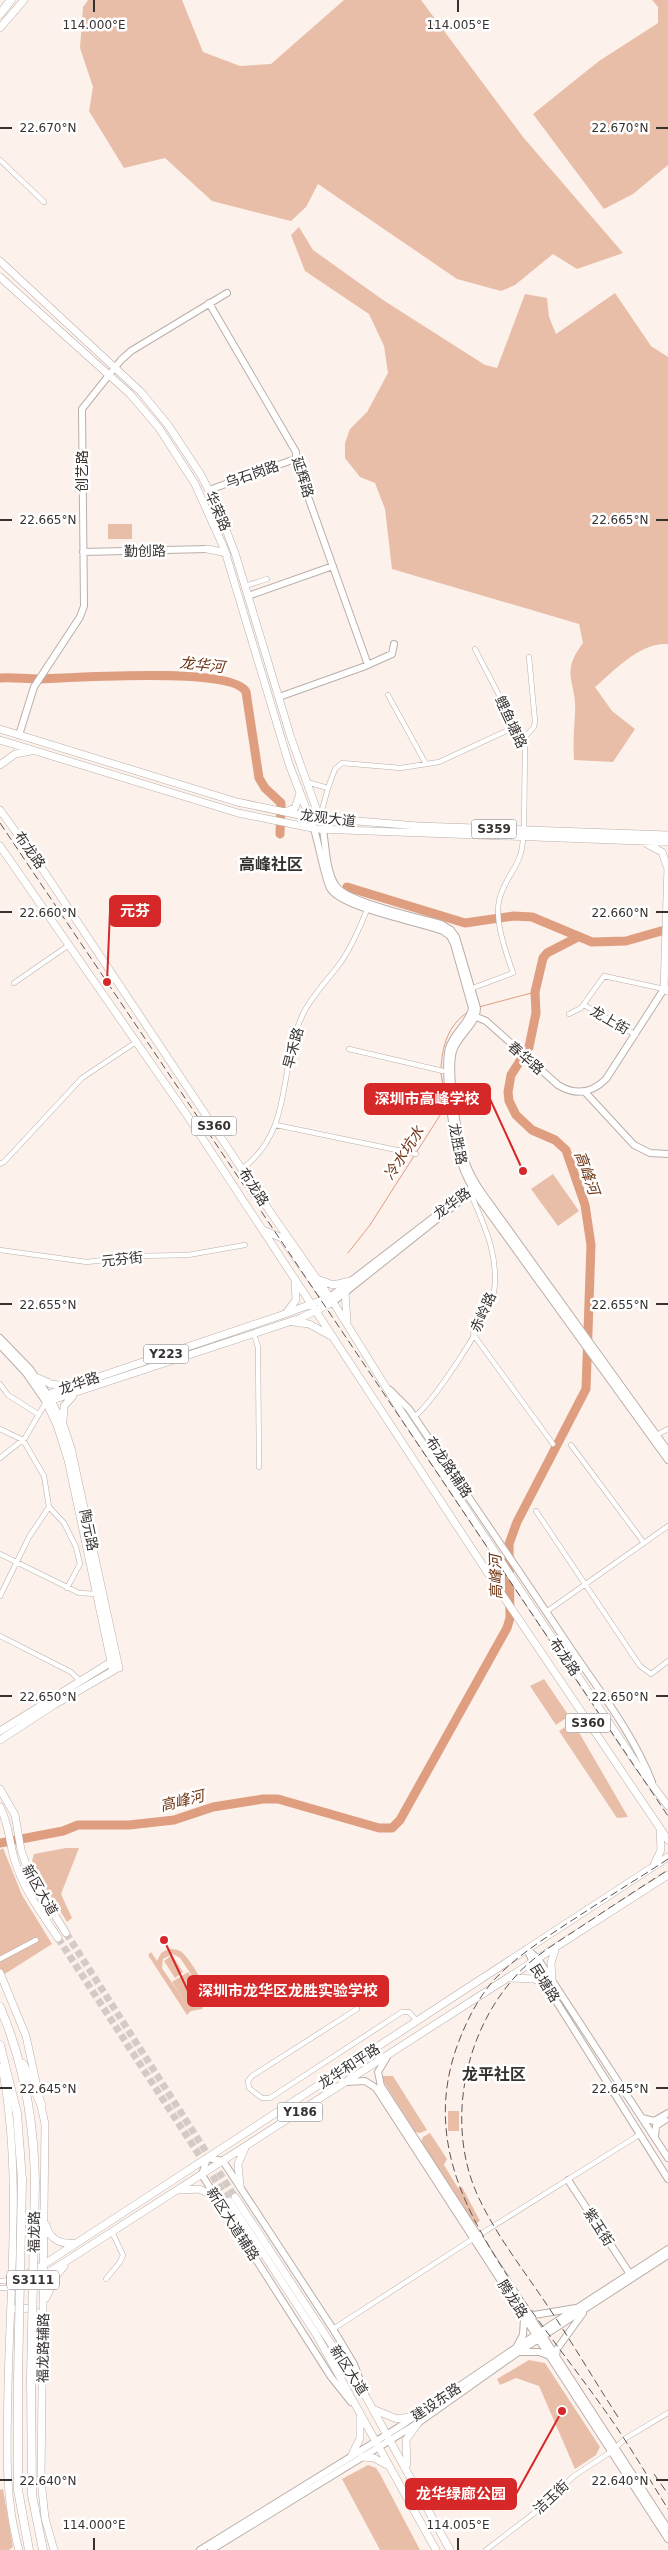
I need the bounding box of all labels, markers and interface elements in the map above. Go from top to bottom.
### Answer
text: 114.000°E [62,18,126,32]
text: 114.005°E [426,18,490,32]
text: 22.670°N [20,121,76,135]
text: 22.670°N [592,121,648,135]
street label: 创艺路 [74,450,90,492]
street label: 延辉路 [289,455,317,499]
street label: 乌石岗路 [223,457,281,491]
street label: 华荣路 [202,489,234,533]
text: 22.665°N [20,513,76,527]
text: 22.665°N [592,513,648,527]
street label: 勤创路 [124,543,166,559]
water label: 龙华河 [179,654,228,677]
street label: 鲤鱼塘路 [492,693,530,751]
street label: 龙观大道 [299,807,357,829]
road number: S359 [472,820,516,839]
street label: 布龙路 [11,828,49,872]
district label: 高峰社区 [239,855,303,874]
callout: 元芬 [110,896,160,926]
text: 元芬 [120,902,150,920]
text: 22.660°N [20,906,76,920]
text: 22.660°N [592,906,648,920]
street label: 龙上街 [588,1003,632,1037]
street label: 早禾路 [280,1026,306,1070]
street label: 春华路 [505,1038,547,1078]
callout: 深圳市高峰学校 [365,1084,490,1114]
text: 深圳市高峰学校 [374,1090,480,1108]
road number: S360 [192,1116,236,1136]
water label: 冷水坑水 [380,1122,428,1183]
street label: 龙胜路 [446,1122,470,1166]
water label: 高峰河 [571,1149,604,1200]
street label: 布龙路 [236,1165,272,1209]
street label: 龙华路 [430,1184,474,1222]
street label: 元芬街 [100,1249,144,1269]
street label: 赤岭路 [467,1290,499,1334]
text: 22.655°N [20,1298,76,1312]
text: 22.655°N [592,1298,648,1312]
road number: Y223 [144,1345,188,1364]
street label: 龙华路 [57,1369,101,1397]
street label: 布龙路辅路 [423,1434,475,1500]
street label: 陶元路 [77,1508,101,1552]
water label: 高峰河 [487,1551,505,1600]
street label: 布龙路 [547,1635,583,1679]
text: 22.650°N [20,1690,76,1704]
text: 22.650°N [592,1690,648,1704]
road number: S360 [566,1714,610,1732]
water label: 高峰河 [158,1786,209,1815]
street label: 新区大道 [19,1862,61,1918]
street label: 民塘路 [527,1961,563,2005]
callout: 深圳市龙华区龙胜实验学校 [188,1976,388,2006]
text: 深圳市龙华区龙胜实验学校 [198,1982,378,2000]
street label: 龙华和平路 [315,2040,383,2092]
district label: 龙平社区 [462,2065,526,2084]
text: 22.645°N [20,2082,76,2096]
text: 22.645°N [592,2082,648,2096]
road number: Y186 [278,2102,322,2122]
street label: 新区大道辅路 [203,2184,263,2264]
street label: 紫玉街 [581,2205,617,2249]
street label: 福龙路 [26,2211,42,2253]
road number: S3111 [7,2270,59,2290]
street label: 腾龙路 [495,2277,531,2321]
street label: 福龙路辅路 [34,2313,52,2383]
street label: 新区大道 [327,2342,371,2398]
street label: 建设东路 [408,2380,464,2424]
text: 22.640°N [20,2474,76,2488]
text: 22.640°N [592,2474,648,2488]
street label: 洁玉街 [530,2477,572,2517]
callout: 龙华绿廊公园 [406,2479,516,2509]
text: 龙华绿廊公园 [416,2485,506,2503]
text: 114.000°E [62,2518,126,2532]
text: 114.005°E [426,2518,490,2532]

